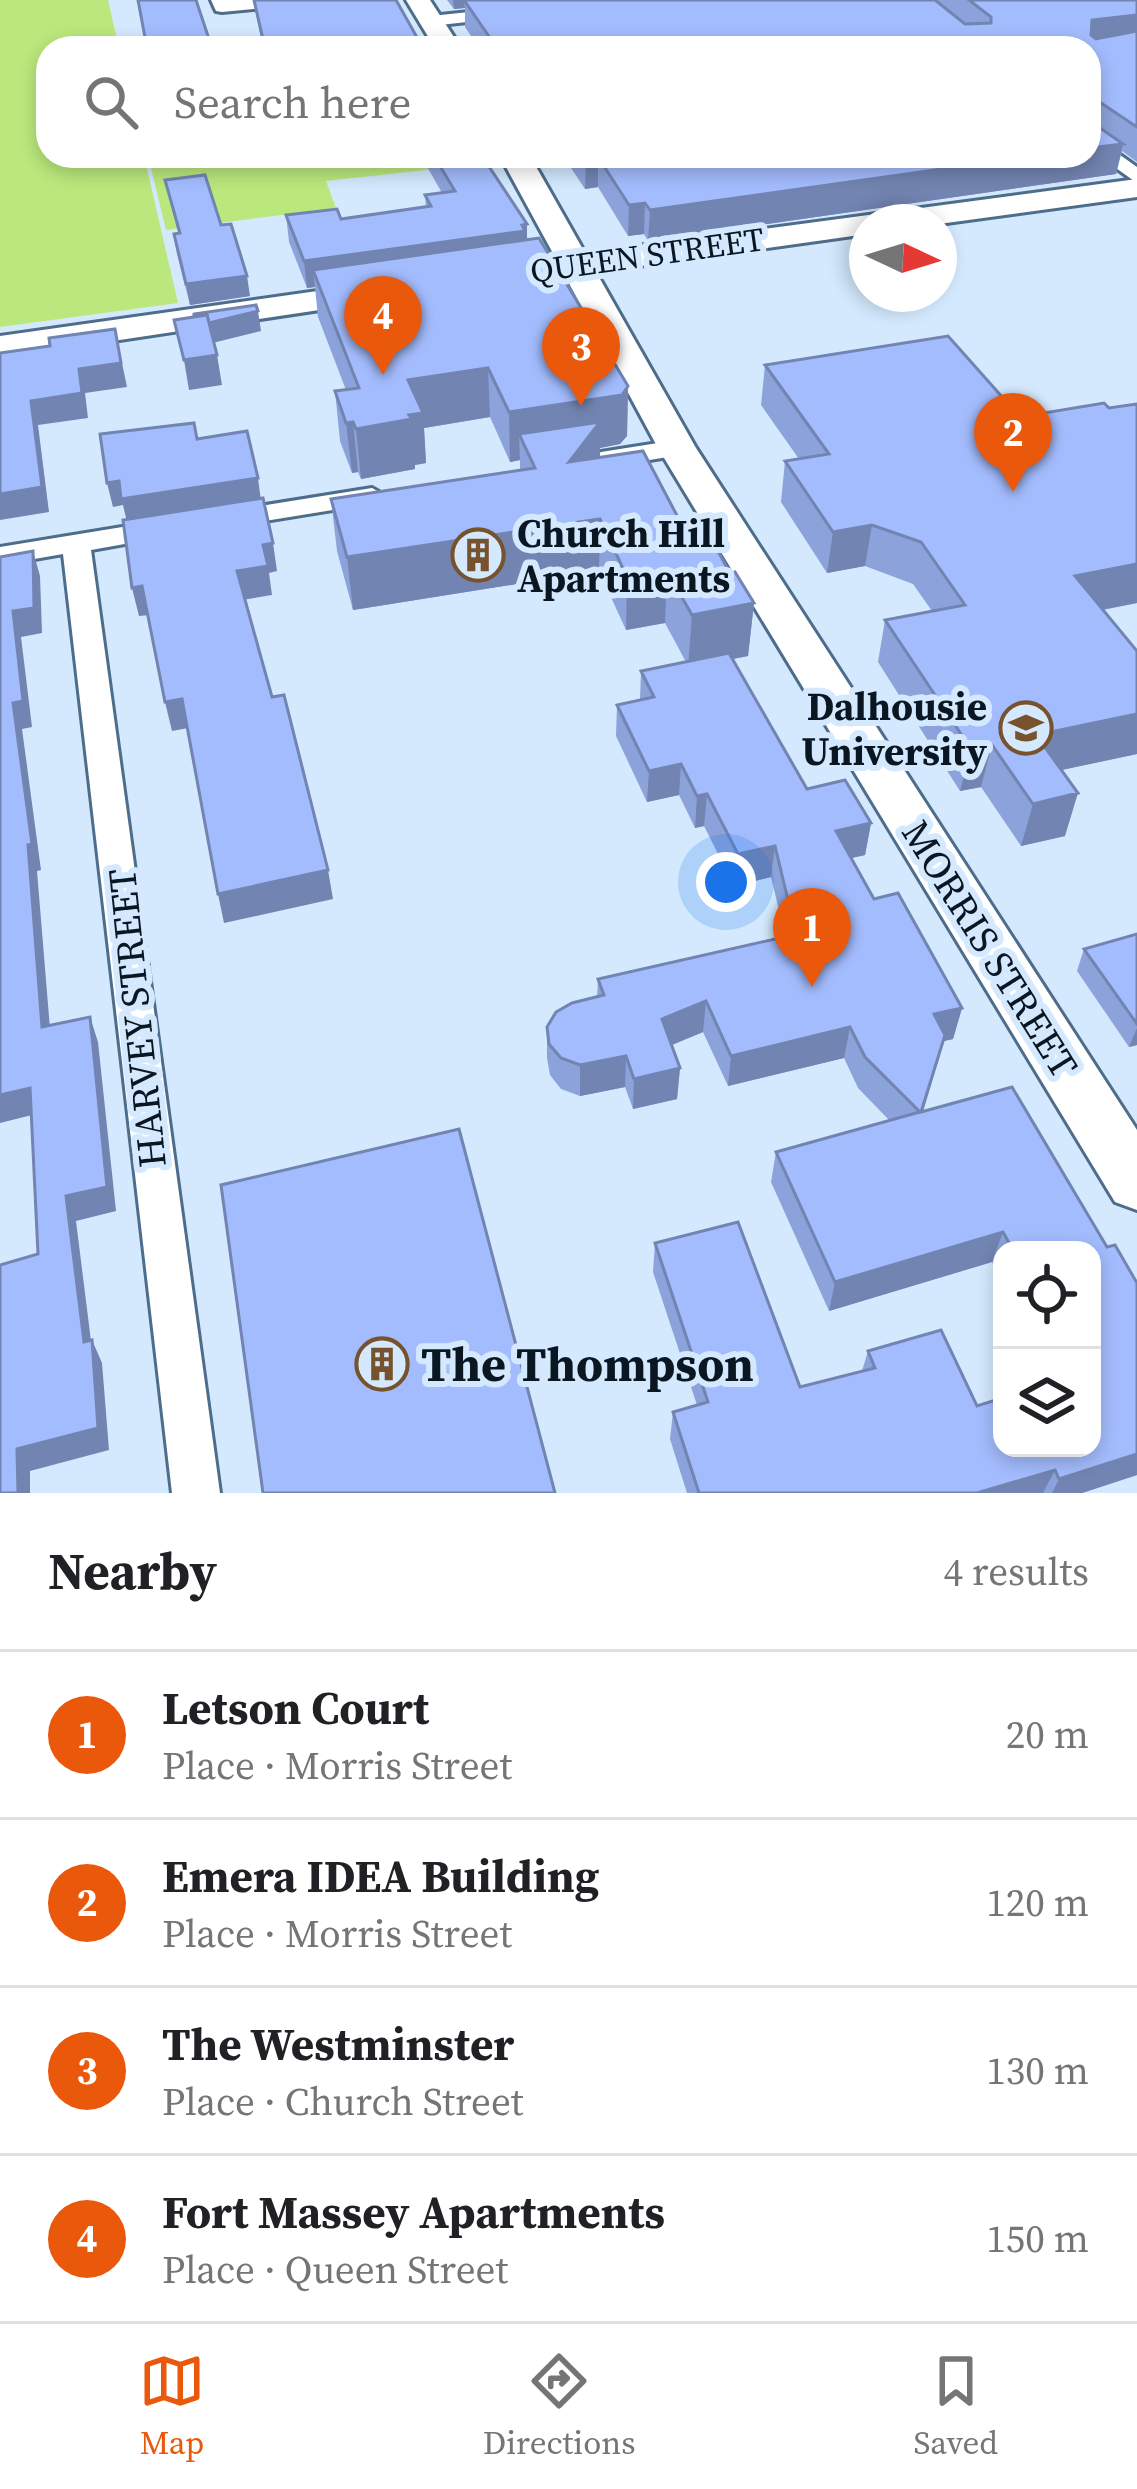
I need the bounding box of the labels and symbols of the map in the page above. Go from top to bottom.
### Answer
north arrow [849,204,957,312]
street label: QUEEN STREET [527,216,767,294]
pin: 4 [344,276,422,375]
pin: 3 [542,307,620,406]
pin: 2 [974,393,1052,492]
place label: Church Hill Apartments [517,507,730,605]
building icon: Church Hill Apartments [450,527,506,583]
place label: Dalhousie University [801,680,987,778]
school or university icon: Dalhousie University [998,700,1054,756]
street label: MORRIS STREET [890,810,1090,1088]
your location [696,852,756,912]
street label: HARVEY STREET [95,866,179,1170]
pin: 1 [773,888,851,987]
place label: The Thompson [421,1331,754,1397]
building icon: The Thompson [354,1336,410,1392]

